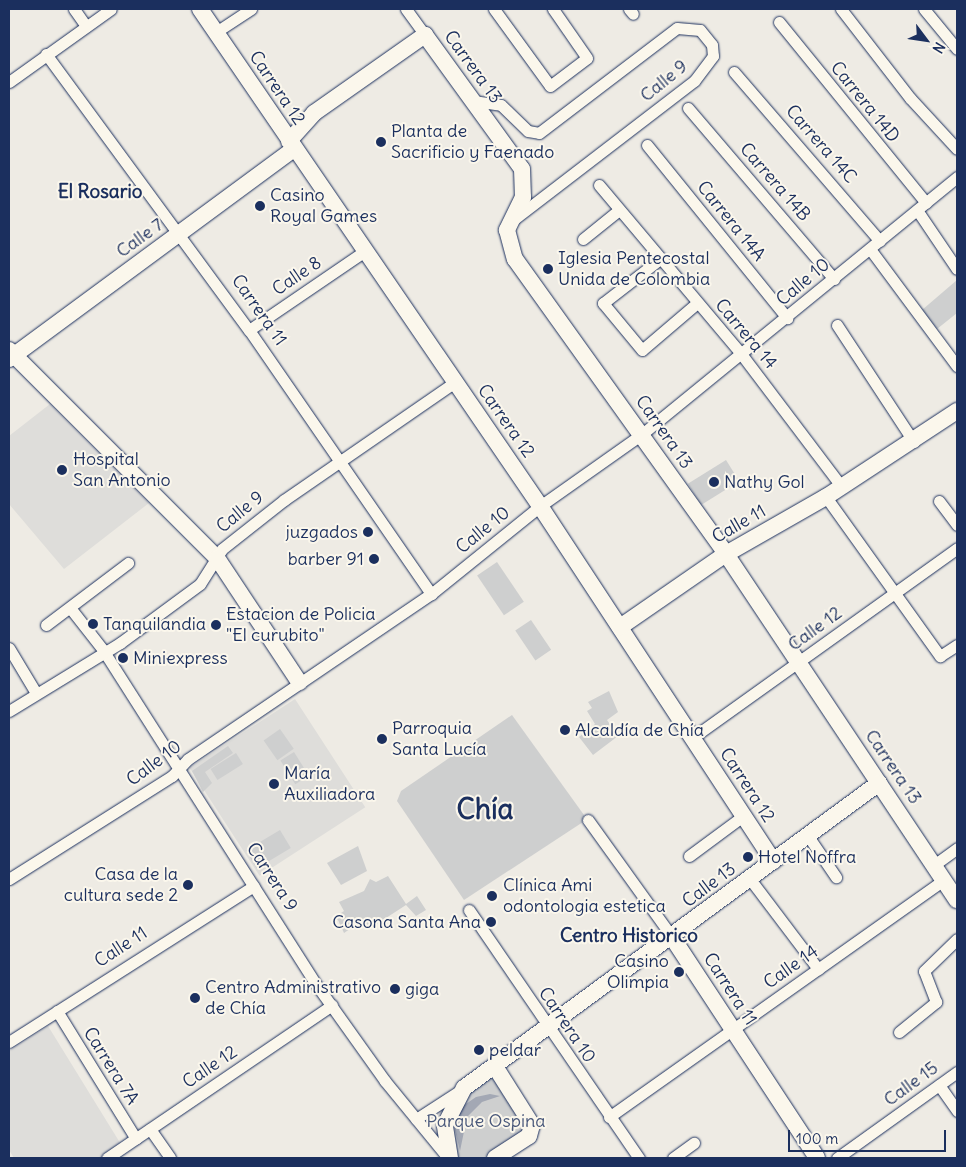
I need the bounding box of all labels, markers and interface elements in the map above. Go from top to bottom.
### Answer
north arrow [901,15,951,65]
street label: Carrera 13 [439,26,507,108]
text: N [929,39,949,57]
street label: Carrera 12 [244,47,310,129]
street label: Calle 9 [636,55,692,107]
street label: Carrera 14D [826,57,904,147]
street label: Carrera 14C [781,100,861,188]
place label: Planta de Sacrificio y Faenado [391,121,554,163]
marker: Planta de Sacrificio y Faenado [375,136,387,148]
street label: Carrera 14B [735,138,815,226]
street label: Carrera 14A [692,177,770,265]
district label: El Rosario [58,181,142,203]
place label: Casino Royal Games [270,185,377,228]
marker: Casino Royal Games [254,200,266,212]
street label: Calle 7 [112,214,168,262]
place label: Iglesia Pentecostal Unida de Colombia [558,248,710,290]
street label: Calle 8 [268,252,326,300]
street label: Calle 10 [772,253,834,311]
marker: Iglesia Pentecostal Unida de Colombia [542,263,554,275]
street label: Carrera 11 [227,270,291,350]
street label: Carrera 14 [710,294,782,374]
street label: Carrera 12 [473,380,539,462]
street label: Carrera 13 [631,391,697,473]
place label: Hospital San Antonio [73,449,171,492]
marker: Hospital San Antonio [55,463,69,477]
place label: Nathy Gol [724,471,805,493]
marker: Nathy Gol [708,476,720,488]
street label: Calle 9 [212,486,268,538]
street label: Calle 11 [708,500,770,548]
street label: Calle 10 [452,502,514,558]
place label: juzgados [286,521,358,543]
marker: juzgados [362,526,374,538]
place label: barber 91 [288,548,364,570]
marker: barber 91 [368,553,380,565]
street label: Calle 12 [784,602,846,656]
place label: Estacion de Policia "El curubito" [226,604,376,646]
place label: Tanquilandia [103,613,206,635]
marker: Tanquilandia [87,618,99,630]
marker: Estacion de Policia "El curubito" [210,619,222,631]
place label: Miniexpress [133,647,228,669]
marker: Miniexpress [117,652,129,664]
place label: Parroquia Santa Lucía [392,718,487,761]
place label: Alcaldía de Chía [575,719,704,741]
marker: Alcaldía de Chía [559,724,571,736]
street label: Carrera 13 [860,726,926,808]
marker: Parroquia Santa Lucía [376,733,388,745]
street label: Calle 10 [122,735,186,791]
street label: Carrera 12 [715,744,779,826]
place label: María Auxiliadora [284,763,375,806]
marker: María Auxiliadora [268,778,280,790]
district label: Chía [457,792,513,826]
street label: Carrera 9 [242,838,302,916]
place label: Hotel Noffra [758,846,856,868]
marker: Hotel Noffra [742,851,754,863]
street label: Calle 13 [678,858,740,912]
place label: Casa de la cultura sede 2 [64,864,178,906]
place label: Clínica Ami odontologia estetica [503,875,666,918]
marker: Casa de la cultura sede 2 [182,879,194,891]
marker: Clínica Ami odontologia estetica [485,889,499,903]
place label: Casona Santa Ana [332,911,481,933]
marker: Casona Santa Ana [485,916,497,928]
street label: Calle 11 [91,922,151,972]
district label: Centro Historico [560,925,698,947]
street label: Calle 14 [760,940,822,994]
street label: Carrera 11 [699,949,761,1029]
place label: Casino Olimpia [607,951,669,994]
marker: Casino Olimpia [673,966,685,978]
place label: Centro Administrativo de Chía [205,977,381,1020]
place label: giga [405,978,439,1000]
marker: giga [389,983,401,995]
street label: Carrera 10 [534,983,600,1067]
marker: Centro Administrativo de Chía [189,992,201,1004]
street label: Carrera 7A [79,1023,143,1109]
place label: peldar [489,1039,541,1061]
street label: Calle 12 [179,1041,241,1093]
marker: peldar [473,1044,485,1056]
street label: Calle 15 [880,1057,942,1111]
park label: Parque Ospina [426,1110,546,1132]
scale bar [791,1120,948,1152]
text: 100 m [796,1129,838,1148]

